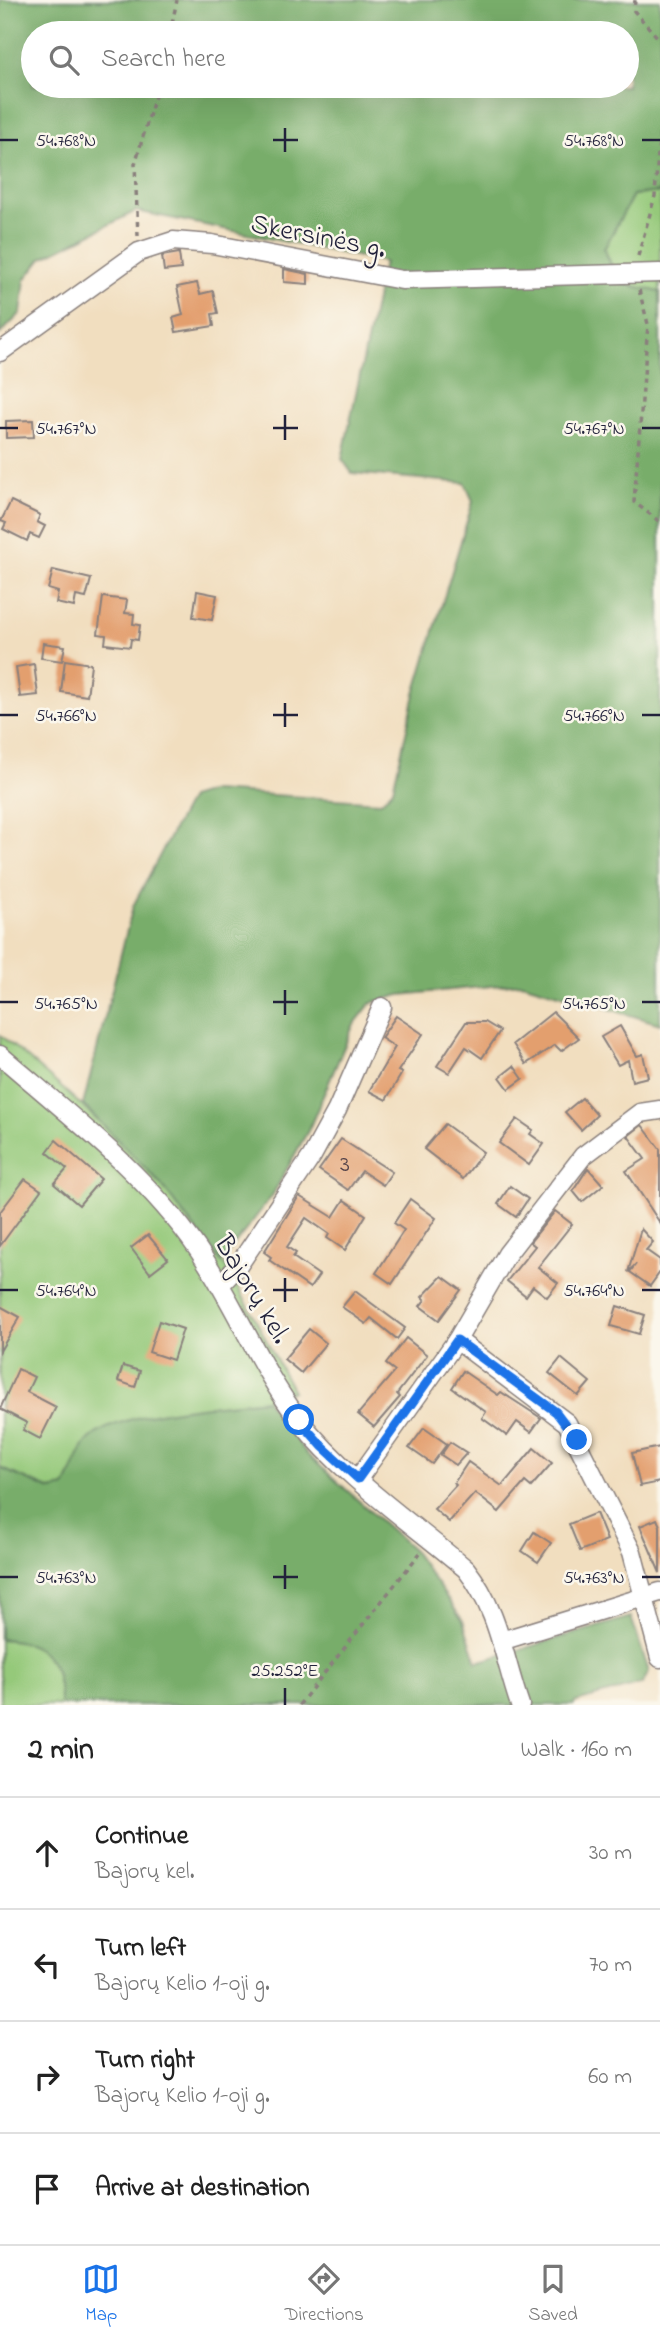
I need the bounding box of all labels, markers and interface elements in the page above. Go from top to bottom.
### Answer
search box [21,21,639,98]
icon: search [45,41,83,79]
text: Search here [101,41,226,79]
text: 54.768°N [36,129,96,155]
text: 54.768°N [564,129,624,155]
street label: Skersinės g. [247,205,389,271]
text: 54.767°N [35,417,97,443]
text: 54.767°N [563,417,625,443]
text: 54.766°N [35,704,97,730]
text: 54.766°N [563,704,625,730]
text: 54.765°N [34,992,98,1018]
text: 54.765°N [562,992,626,1018]
house number: 3 [340,1148,350,1183]
street label: Bajorų kel. [202,1227,300,1352]
text: 54.764°N [35,1279,97,1305]
text: 54.764°N [563,1279,625,1305]
route start [283,1404,314,1435]
route end [561,1424,592,1455]
text: 54.763°N [35,1566,97,1592]
text: 54.763°N [563,1566,625,1592]
text: 25.252°E [252,1659,319,1685]
text: 2 min [28,1729,94,1773]
text: Walk · 160 m [520,1734,632,1767]
text: Continue [95,1818,188,1856]
icon: ahead [28,1834,66,1872]
text: 30 m [589,1837,632,1870]
text: Bajorų kel. [95,1856,194,1889]
text: Turn left [95,1930,186,1968]
icon: left [28,1946,66,1984]
text: 70 m [589,1949,632,1982]
text: Bajorų Kelio 1-oji g. [95,1968,270,2001]
text: Turn right [95,2042,195,2080]
icon: right [28,2058,66,2096]
text: 60 m [588,2061,632,2094]
text: Bajorų Kelio 1-oji g. [95,2080,270,2113]
icon: arrive [28,2170,66,2208]
text: Arrive at destination [95,2170,310,2208]
tab: Map [82,2260,120,2329]
tab: Directions [285,2260,364,2329]
tab: Saved [528,2260,578,2329]

